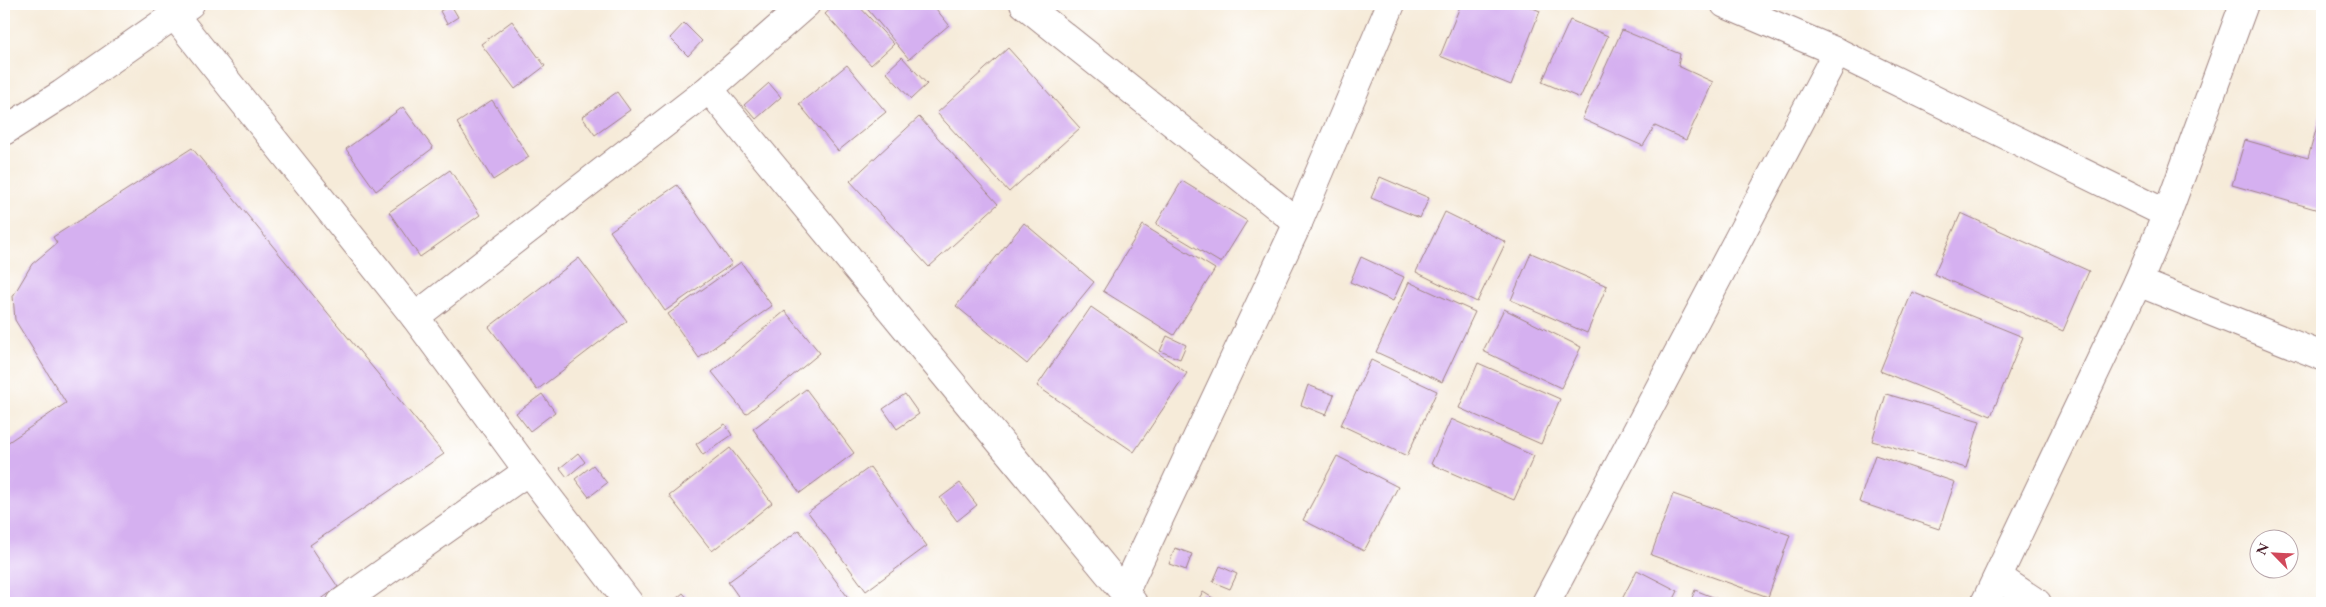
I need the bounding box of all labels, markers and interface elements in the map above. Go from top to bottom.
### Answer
north arrow [2248,530,2298,580]
text: N [2252,539,2273,558]

